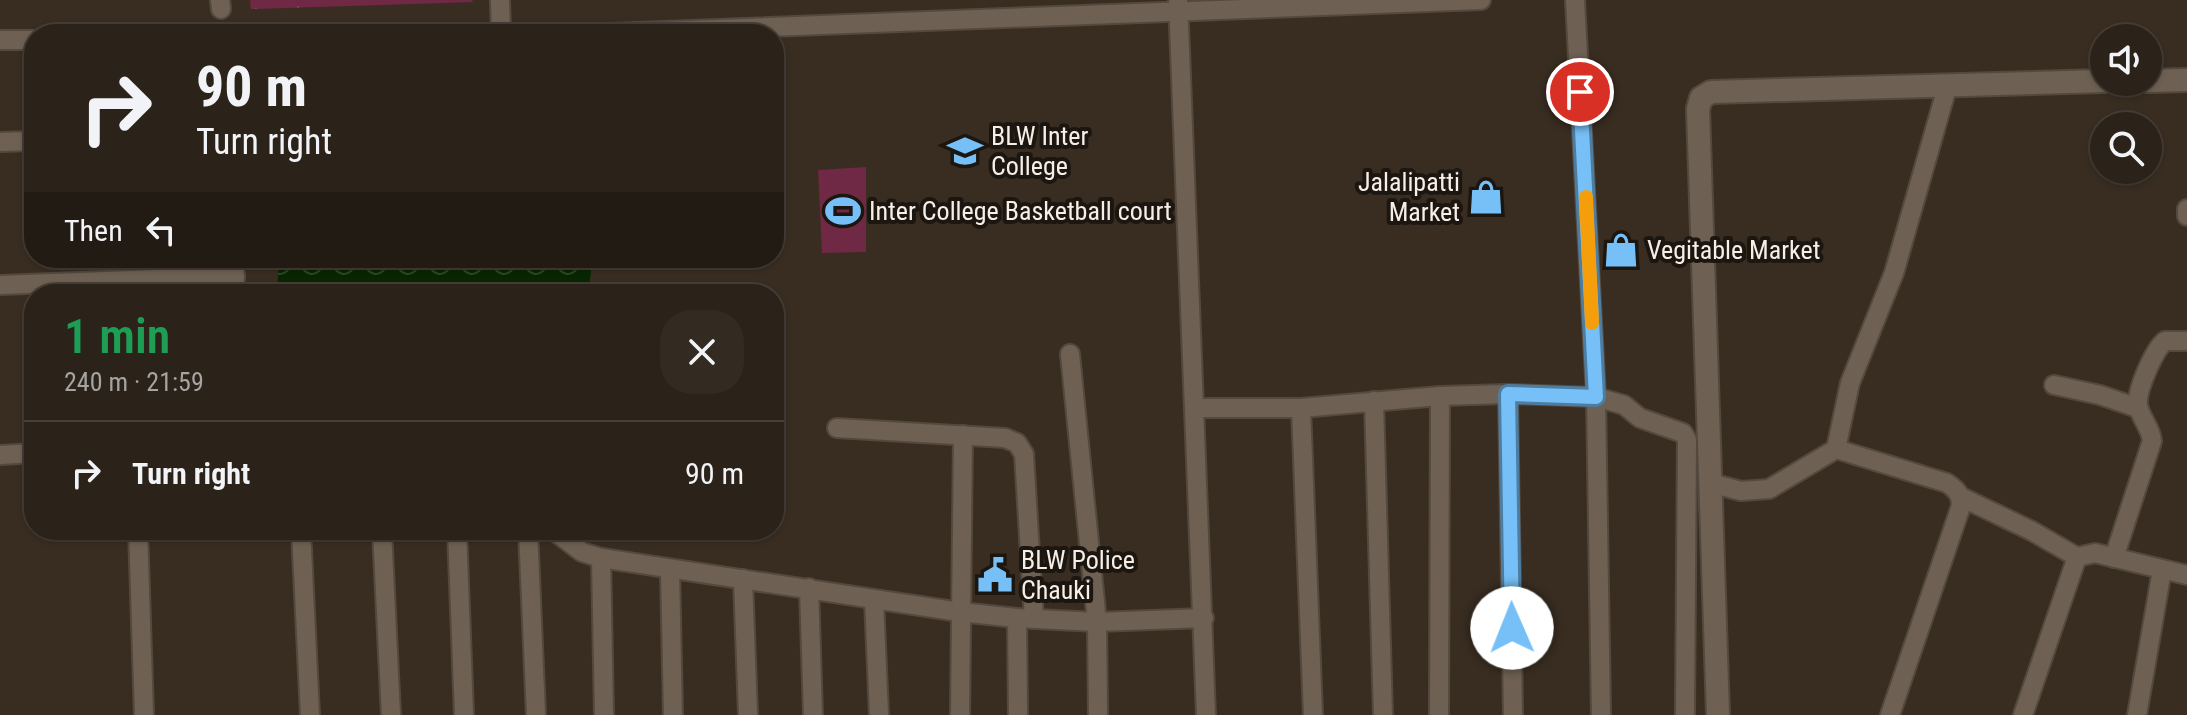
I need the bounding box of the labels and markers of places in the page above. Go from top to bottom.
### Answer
pin [1546,58,1614,126]
place label: BLW Inter College [991,121,1088,181]
school or university icon: BLW Inter College [946,132,984,170]
place label: Jalalipatti Market [1358,167,1460,227]
shop icon: Jalalipatti Market [1467,178,1505,216]
sports icon: Inter College Basketball court [824,192,862,230]
place label: Inter College Basketball court [869,196,1172,226]
shop icon: Vegitable Market [1602,231,1640,269]
place label: Vegitable Market [1647,235,1820,265]
place label: BLW Police Chauki [1021,545,1135,605]
public building icon: BLW Police Chauki [976,556,1014,594]

